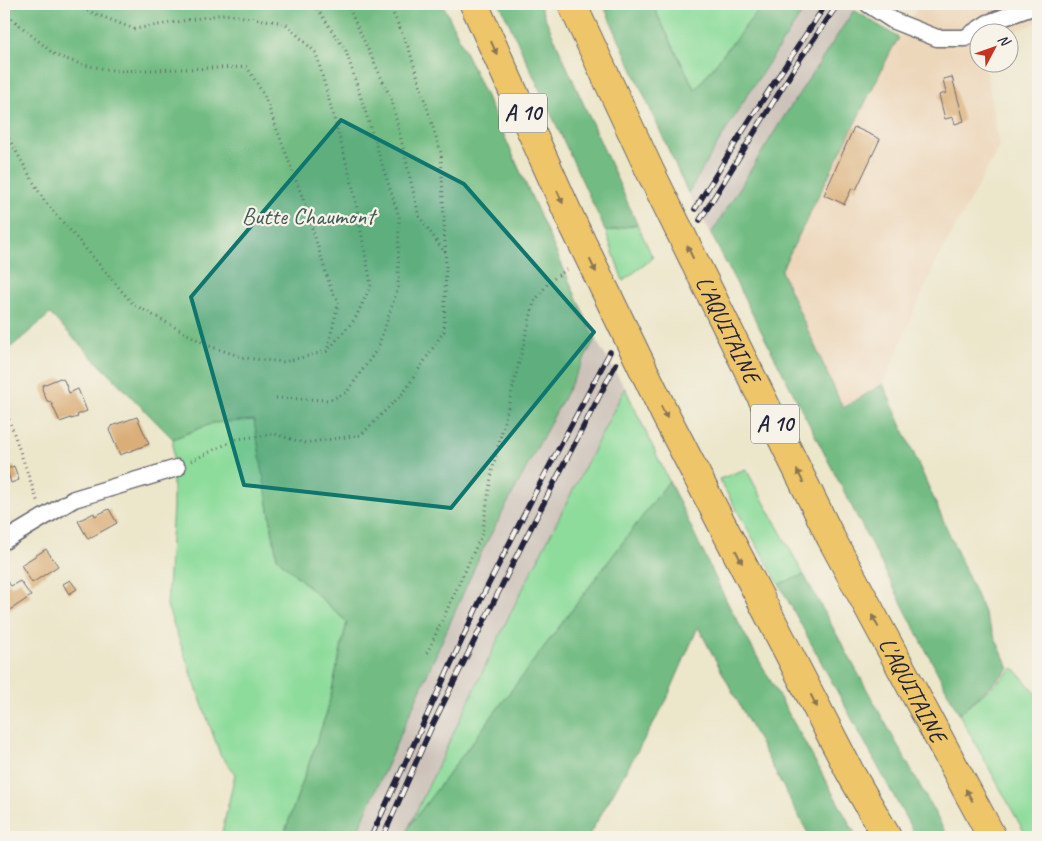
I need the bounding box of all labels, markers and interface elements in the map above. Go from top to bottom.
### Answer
north arrow [970,22,1020,72]
text: N [994,31,1014,50]
one-way arrow [490,41,498,55]
road number: A 10 [499,94,547,132]
one-way arrow [557,190,565,204]
park label: Butte Chaumont [242,201,377,231]
one-way arrow [685,245,693,259]
one-way arrow [589,259,597,274]
street label: L'AQUITAINE [689,271,768,391]
road number: A 10 [751,404,799,444]
one-way arrow [660,405,668,420]
one-way arrow [796,469,805,484]
one-way arrow [735,550,743,564]
one-way arrow [871,613,879,628]
street label: L'AQUITAINE [872,632,955,750]
one-way arrow [810,694,818,708]
one-way arrow [965,787,973,802]

